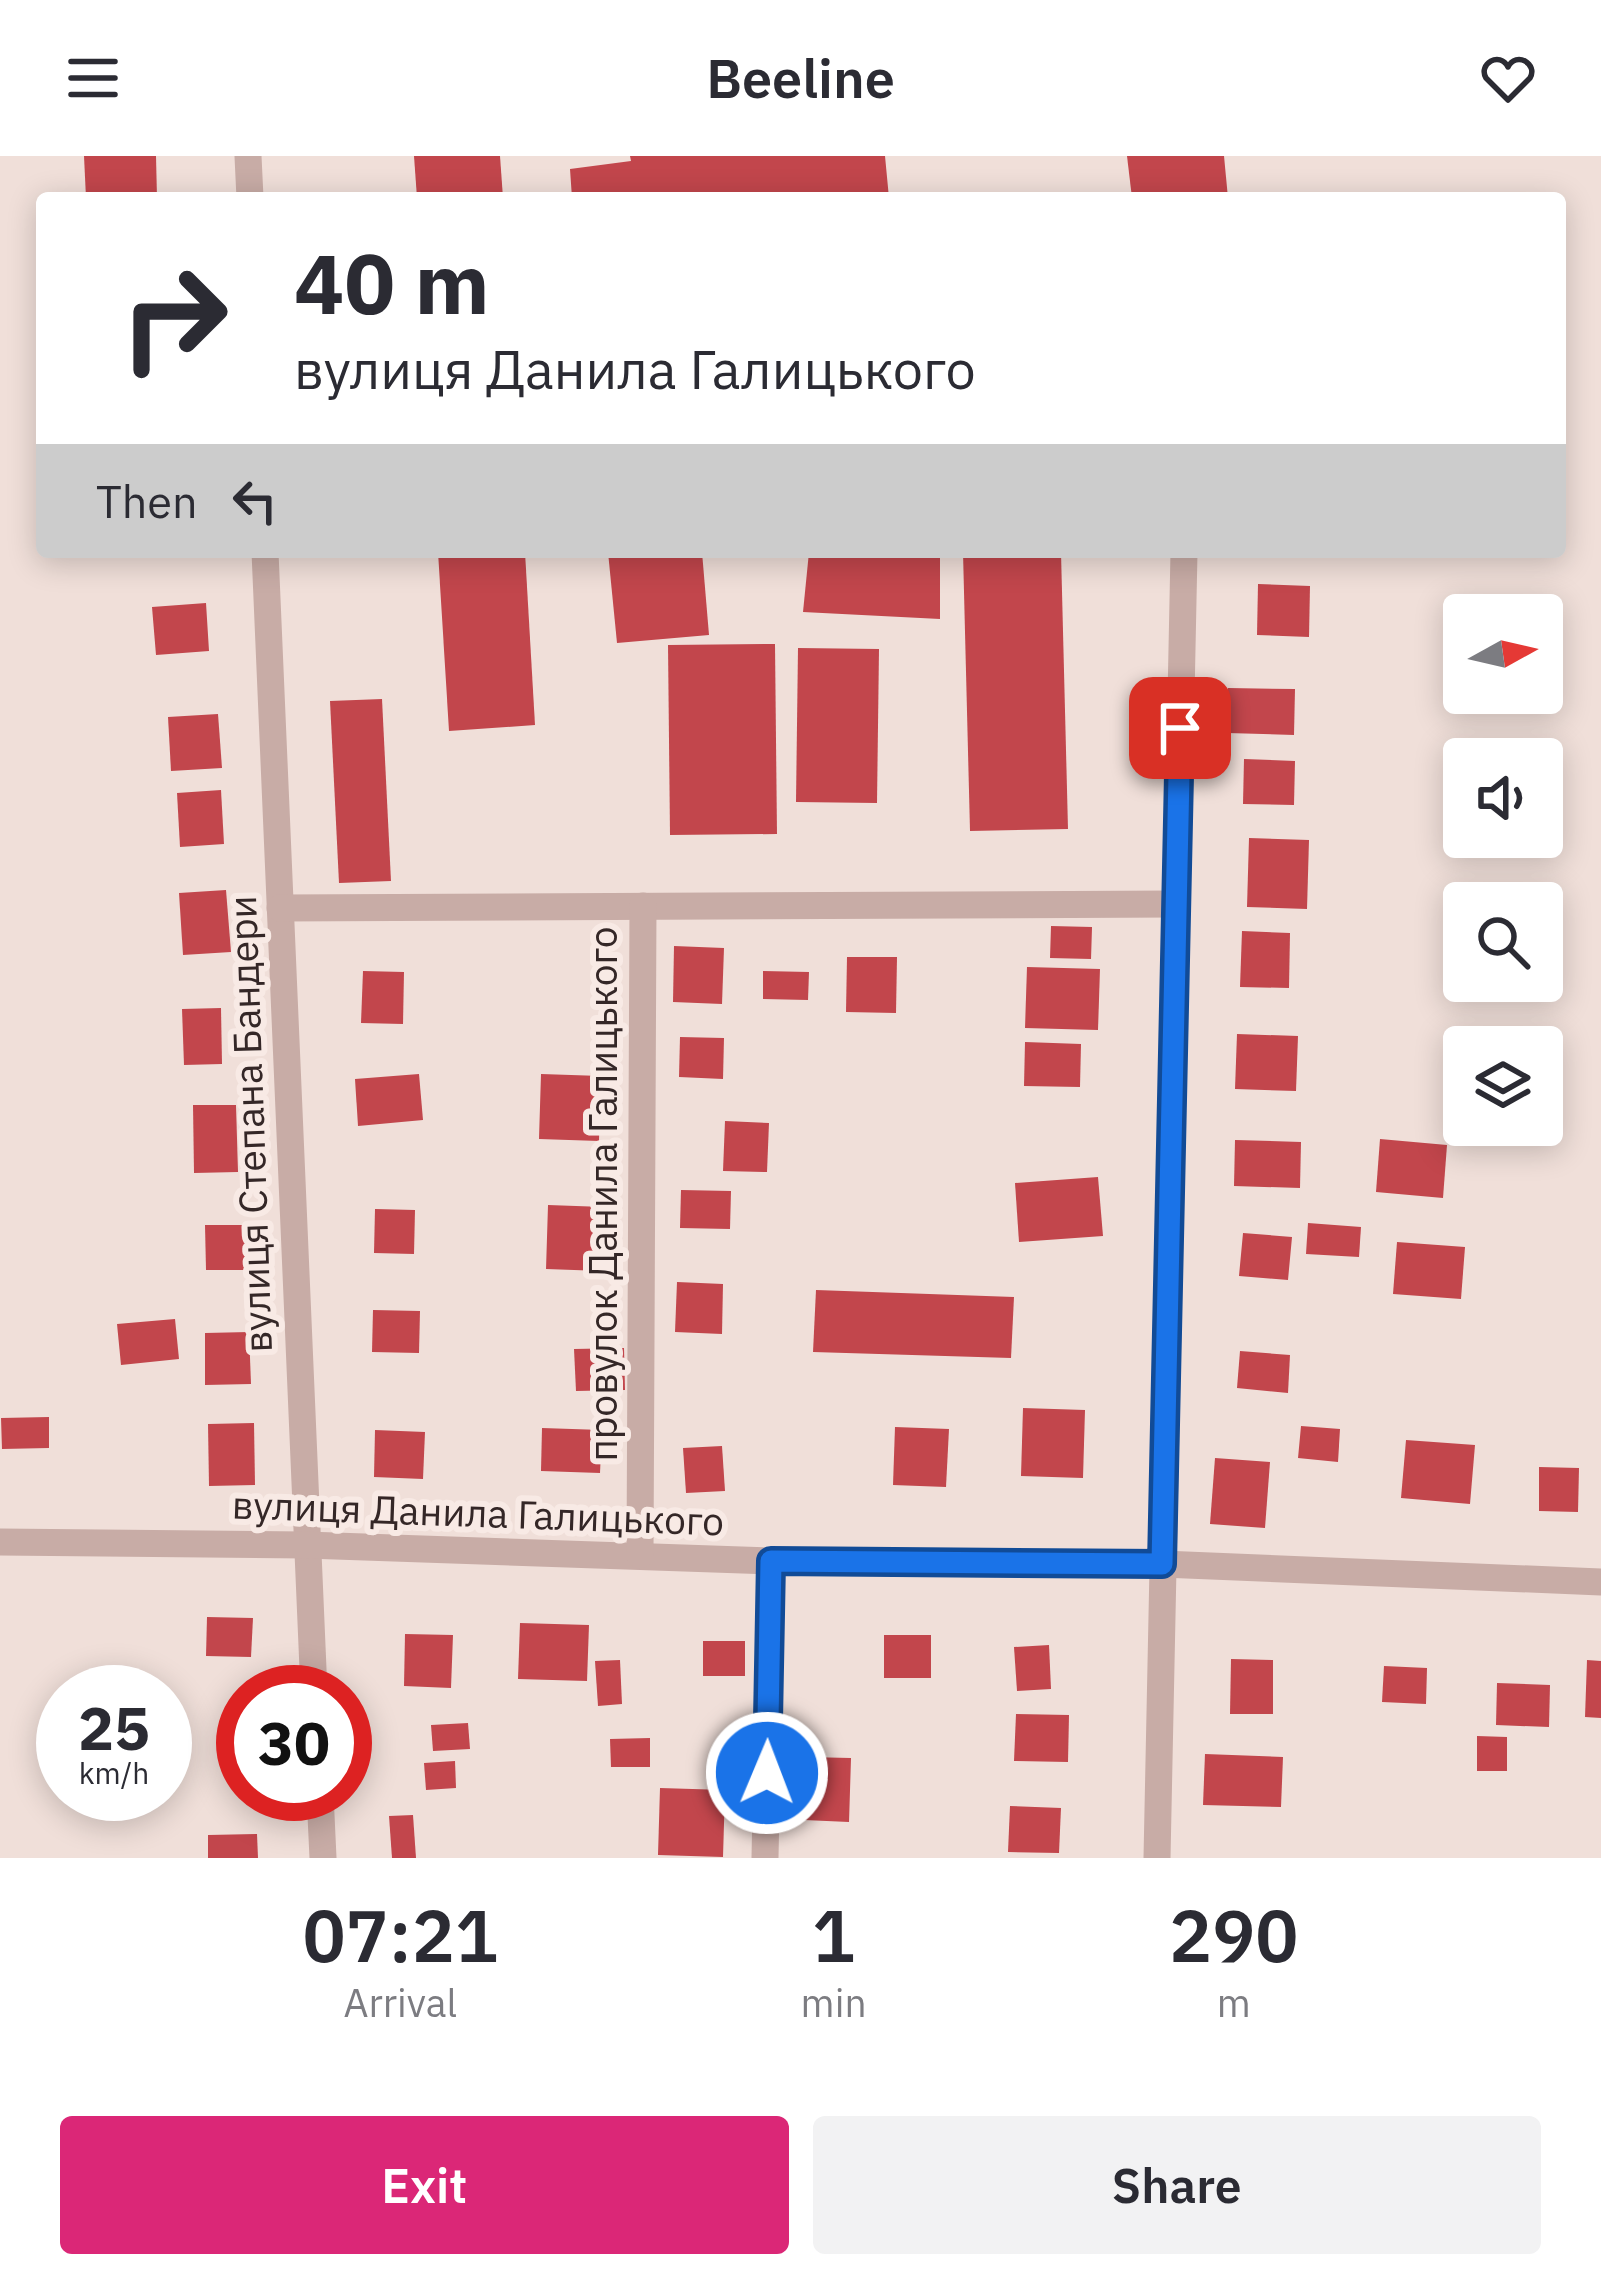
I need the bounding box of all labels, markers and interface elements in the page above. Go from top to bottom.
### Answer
text: Beeline [706,43,895,113]
icon: menu [60,45,126,111]
icon: heart [1475,45,1541,111]
text: 40 m [294,228,490,337]
icon: right [96,240,252,396]
text: вулиця Данила Галицького [294,334,976,404]
icon: left [222,468,288,534]
text: Then [96,472,198,530]
north arrow [1443,594,1563,714]
map controls [1443,594,1563,1146]
pin [1129,677,1231,779]
icon: arrive [1147,695,1213,761]
button: sound [1443,738,1563,858]
button: search [1443,882,1563,1002]
street label: вулиця Степана Бандери [216,895,283,1353]
street label: провулок Данила Галицького [577,926,628,1462]
button: layers [1443,1026,1563,1146]
street label: вулиця Данила Галицького [231,1478,725,1547]
speed limit sign: 30 [216,1665,372,1821]
text: 25 [78,1688,150,1767]
position arrow [704,1710,830,1836]
text: km/h [79,1753,149,1792]
text: 07:21 [302,1888,498,1982]
text: 1 [812,1888,855,1982]
text: 290 [1169,1888,1299,1982]
text: Arrival [343,1977,457,2028]
text: min [801,1977,867,2028]
text: m [1217,1977,1251,2028]
button: Exit [60,2116,789,2254]
button: Share [813,2116,1541,2254]

